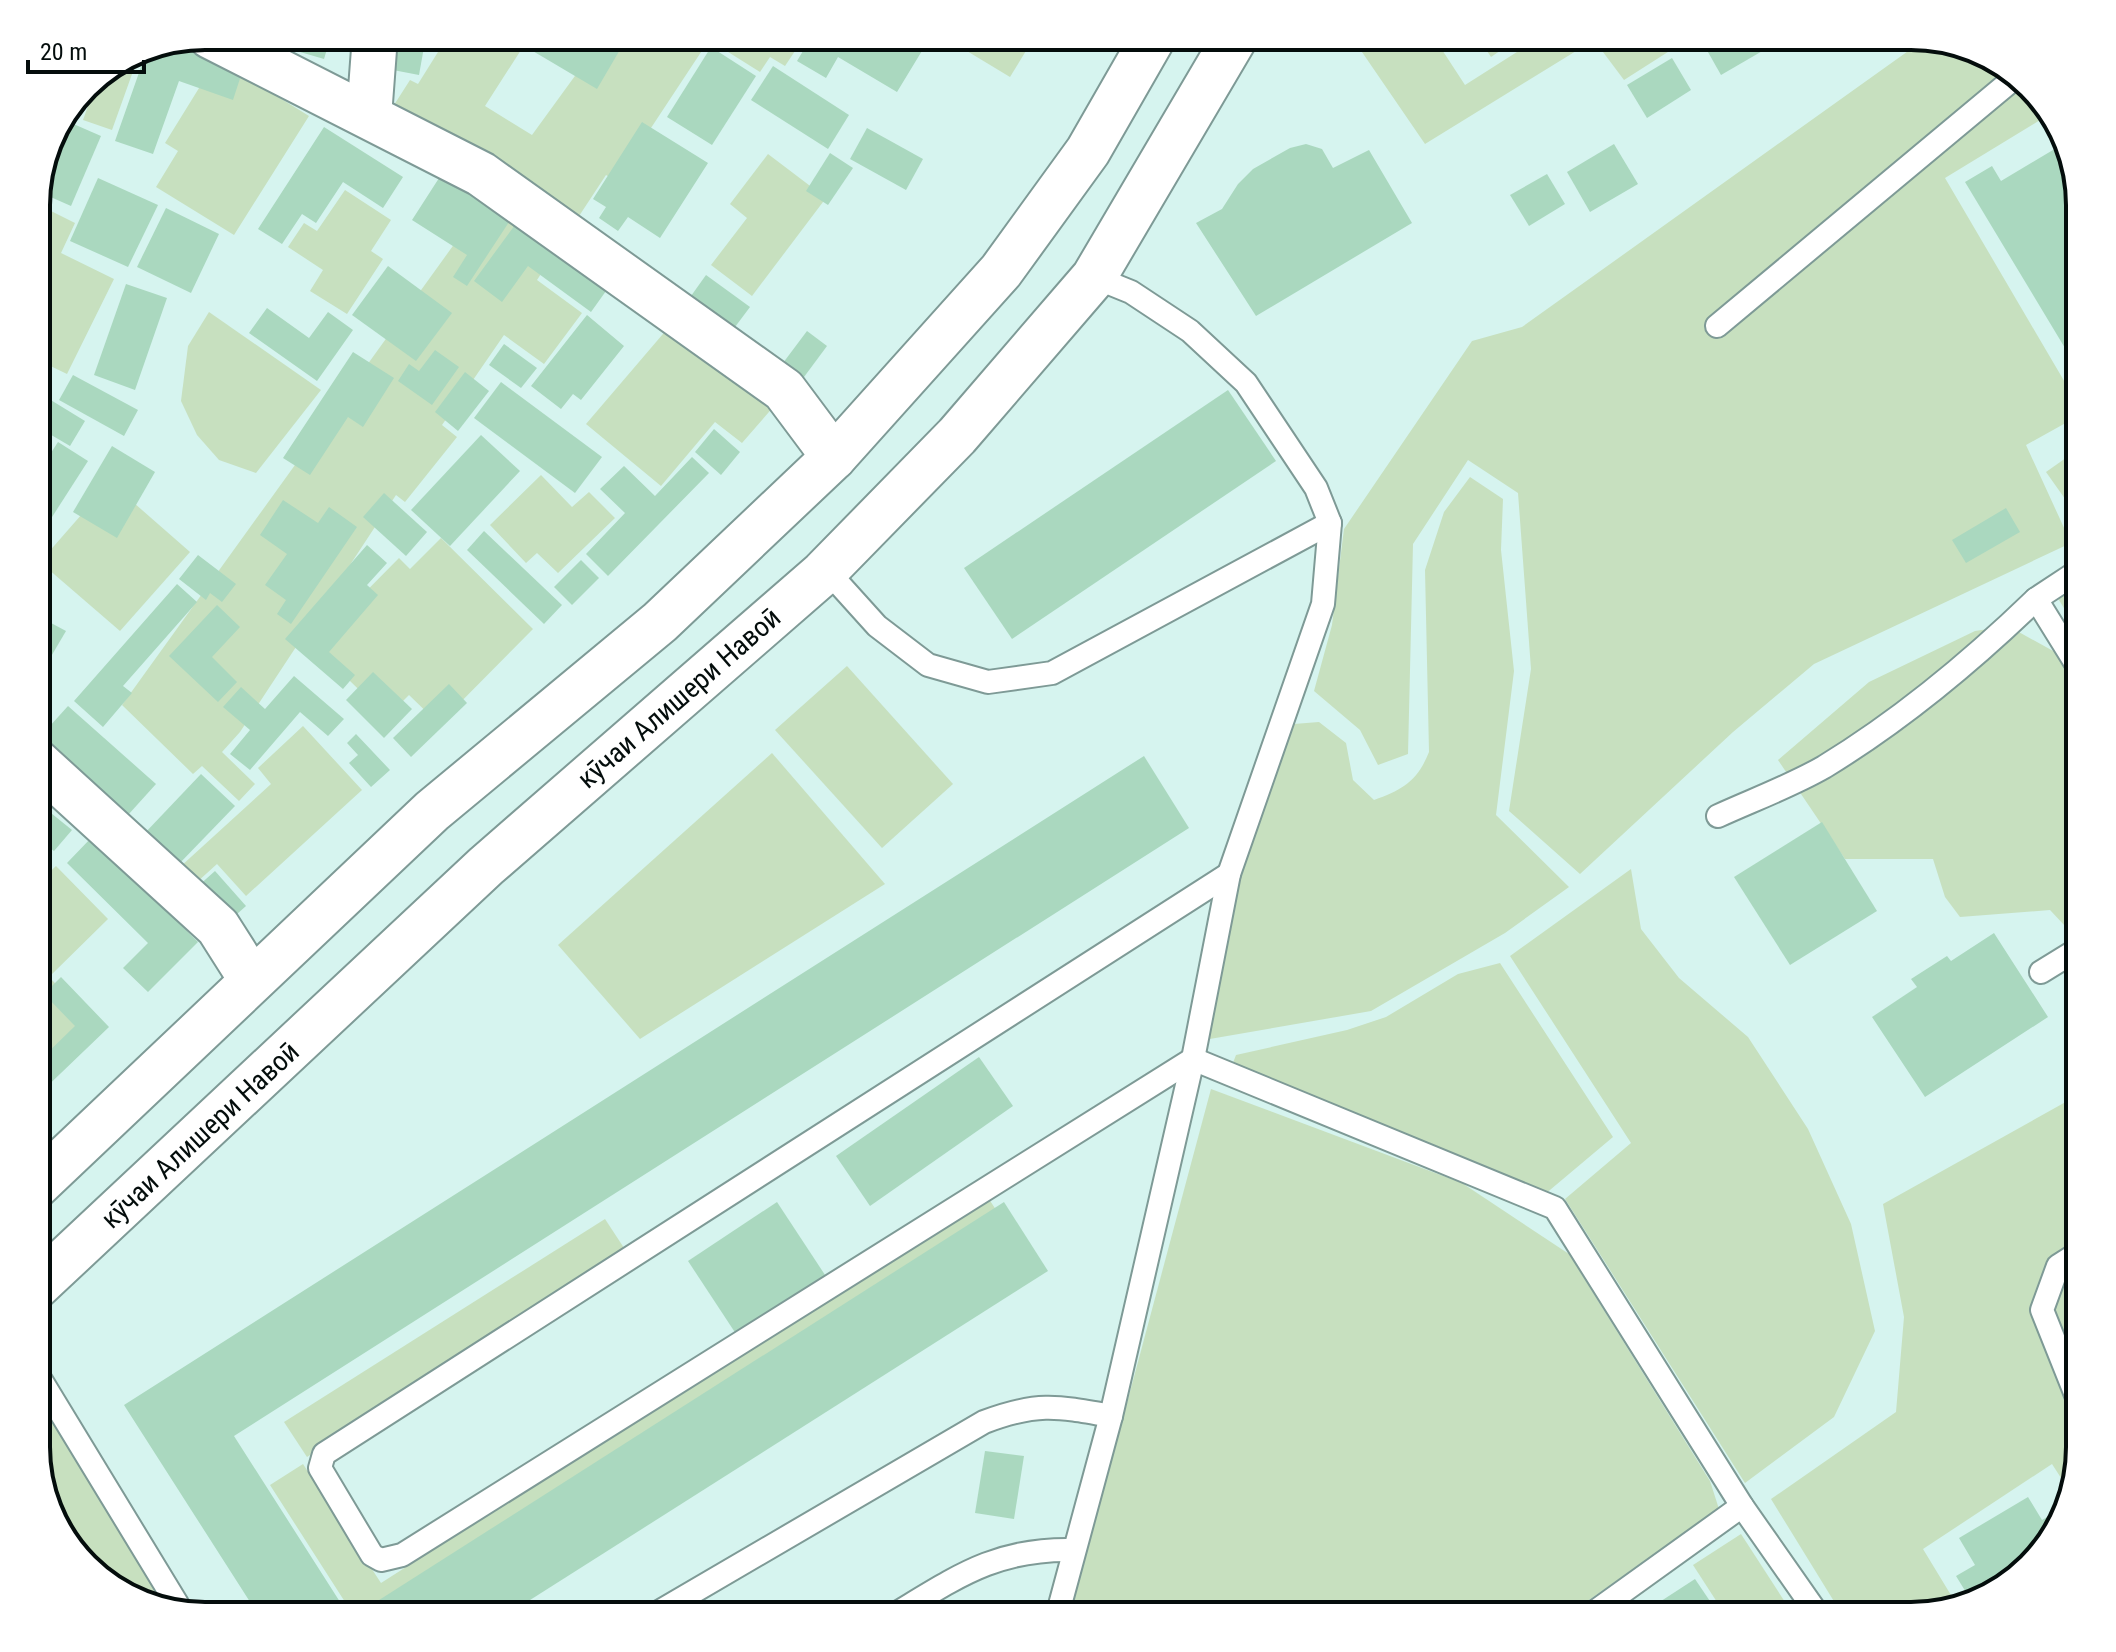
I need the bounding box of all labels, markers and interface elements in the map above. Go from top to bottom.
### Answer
scale bar [28,24,144,74]
text: 20 m [40,38,87,66]
street label: кӯчаи Алишери Навоӣ [571,601,787,795]
street label: кӯчаи Алишери Навоӣ [94,1035,306,1235]

